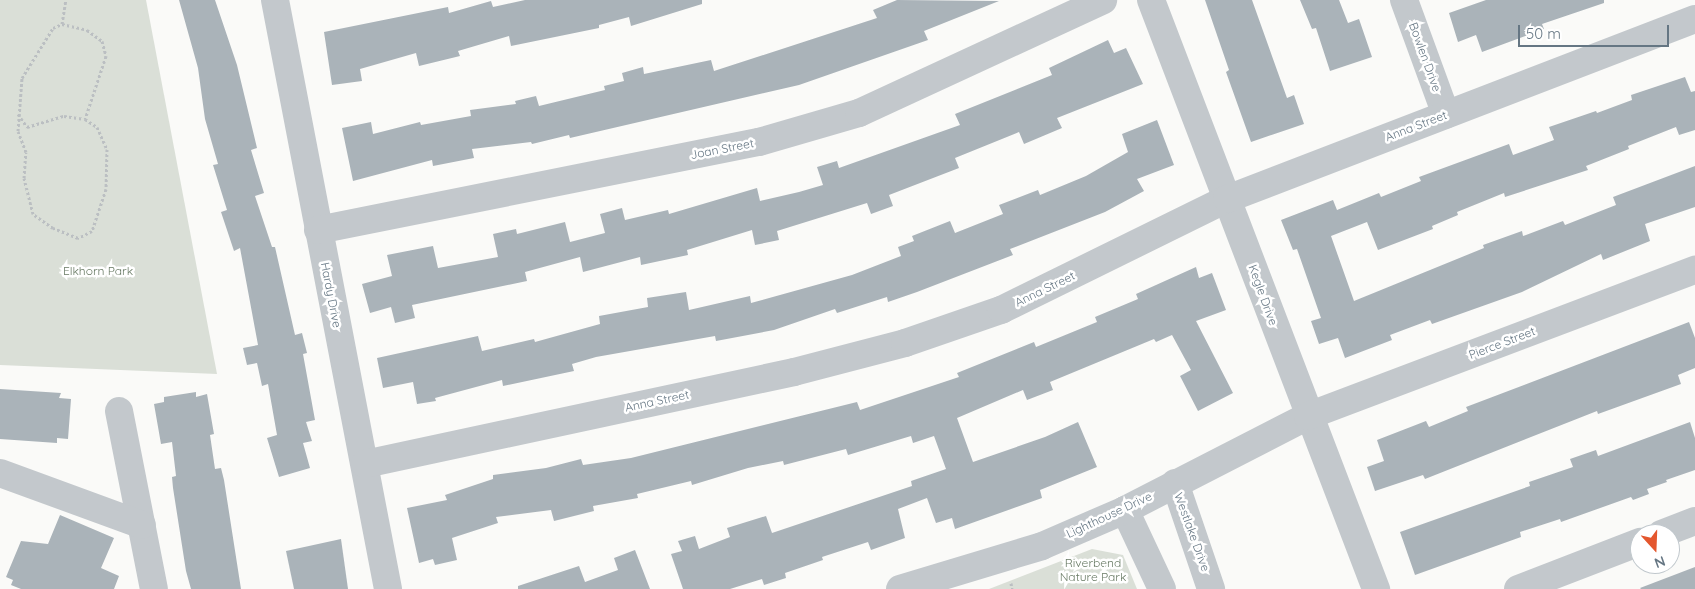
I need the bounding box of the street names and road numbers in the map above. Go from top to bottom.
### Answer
street label: Bowlen Drive [1406,20,1444,94]
street label: Anna Street [1383,108,1449,144]
street label: Joan Street [689,136,755,162]
street label: Hardy Drive [318,261,344,329]
street label: Kegle Drive [1245,263,1281,327]
street label: Anna Street [1013,268,1077,310]
street label: Pierce Street [1467,324,1537,362]
street label: Anna Street [624,387,690,415]
street label: Lighthouse Drive [1064,489,1154,541]
street label: Westlake Drive [1171,491,1213,573]

